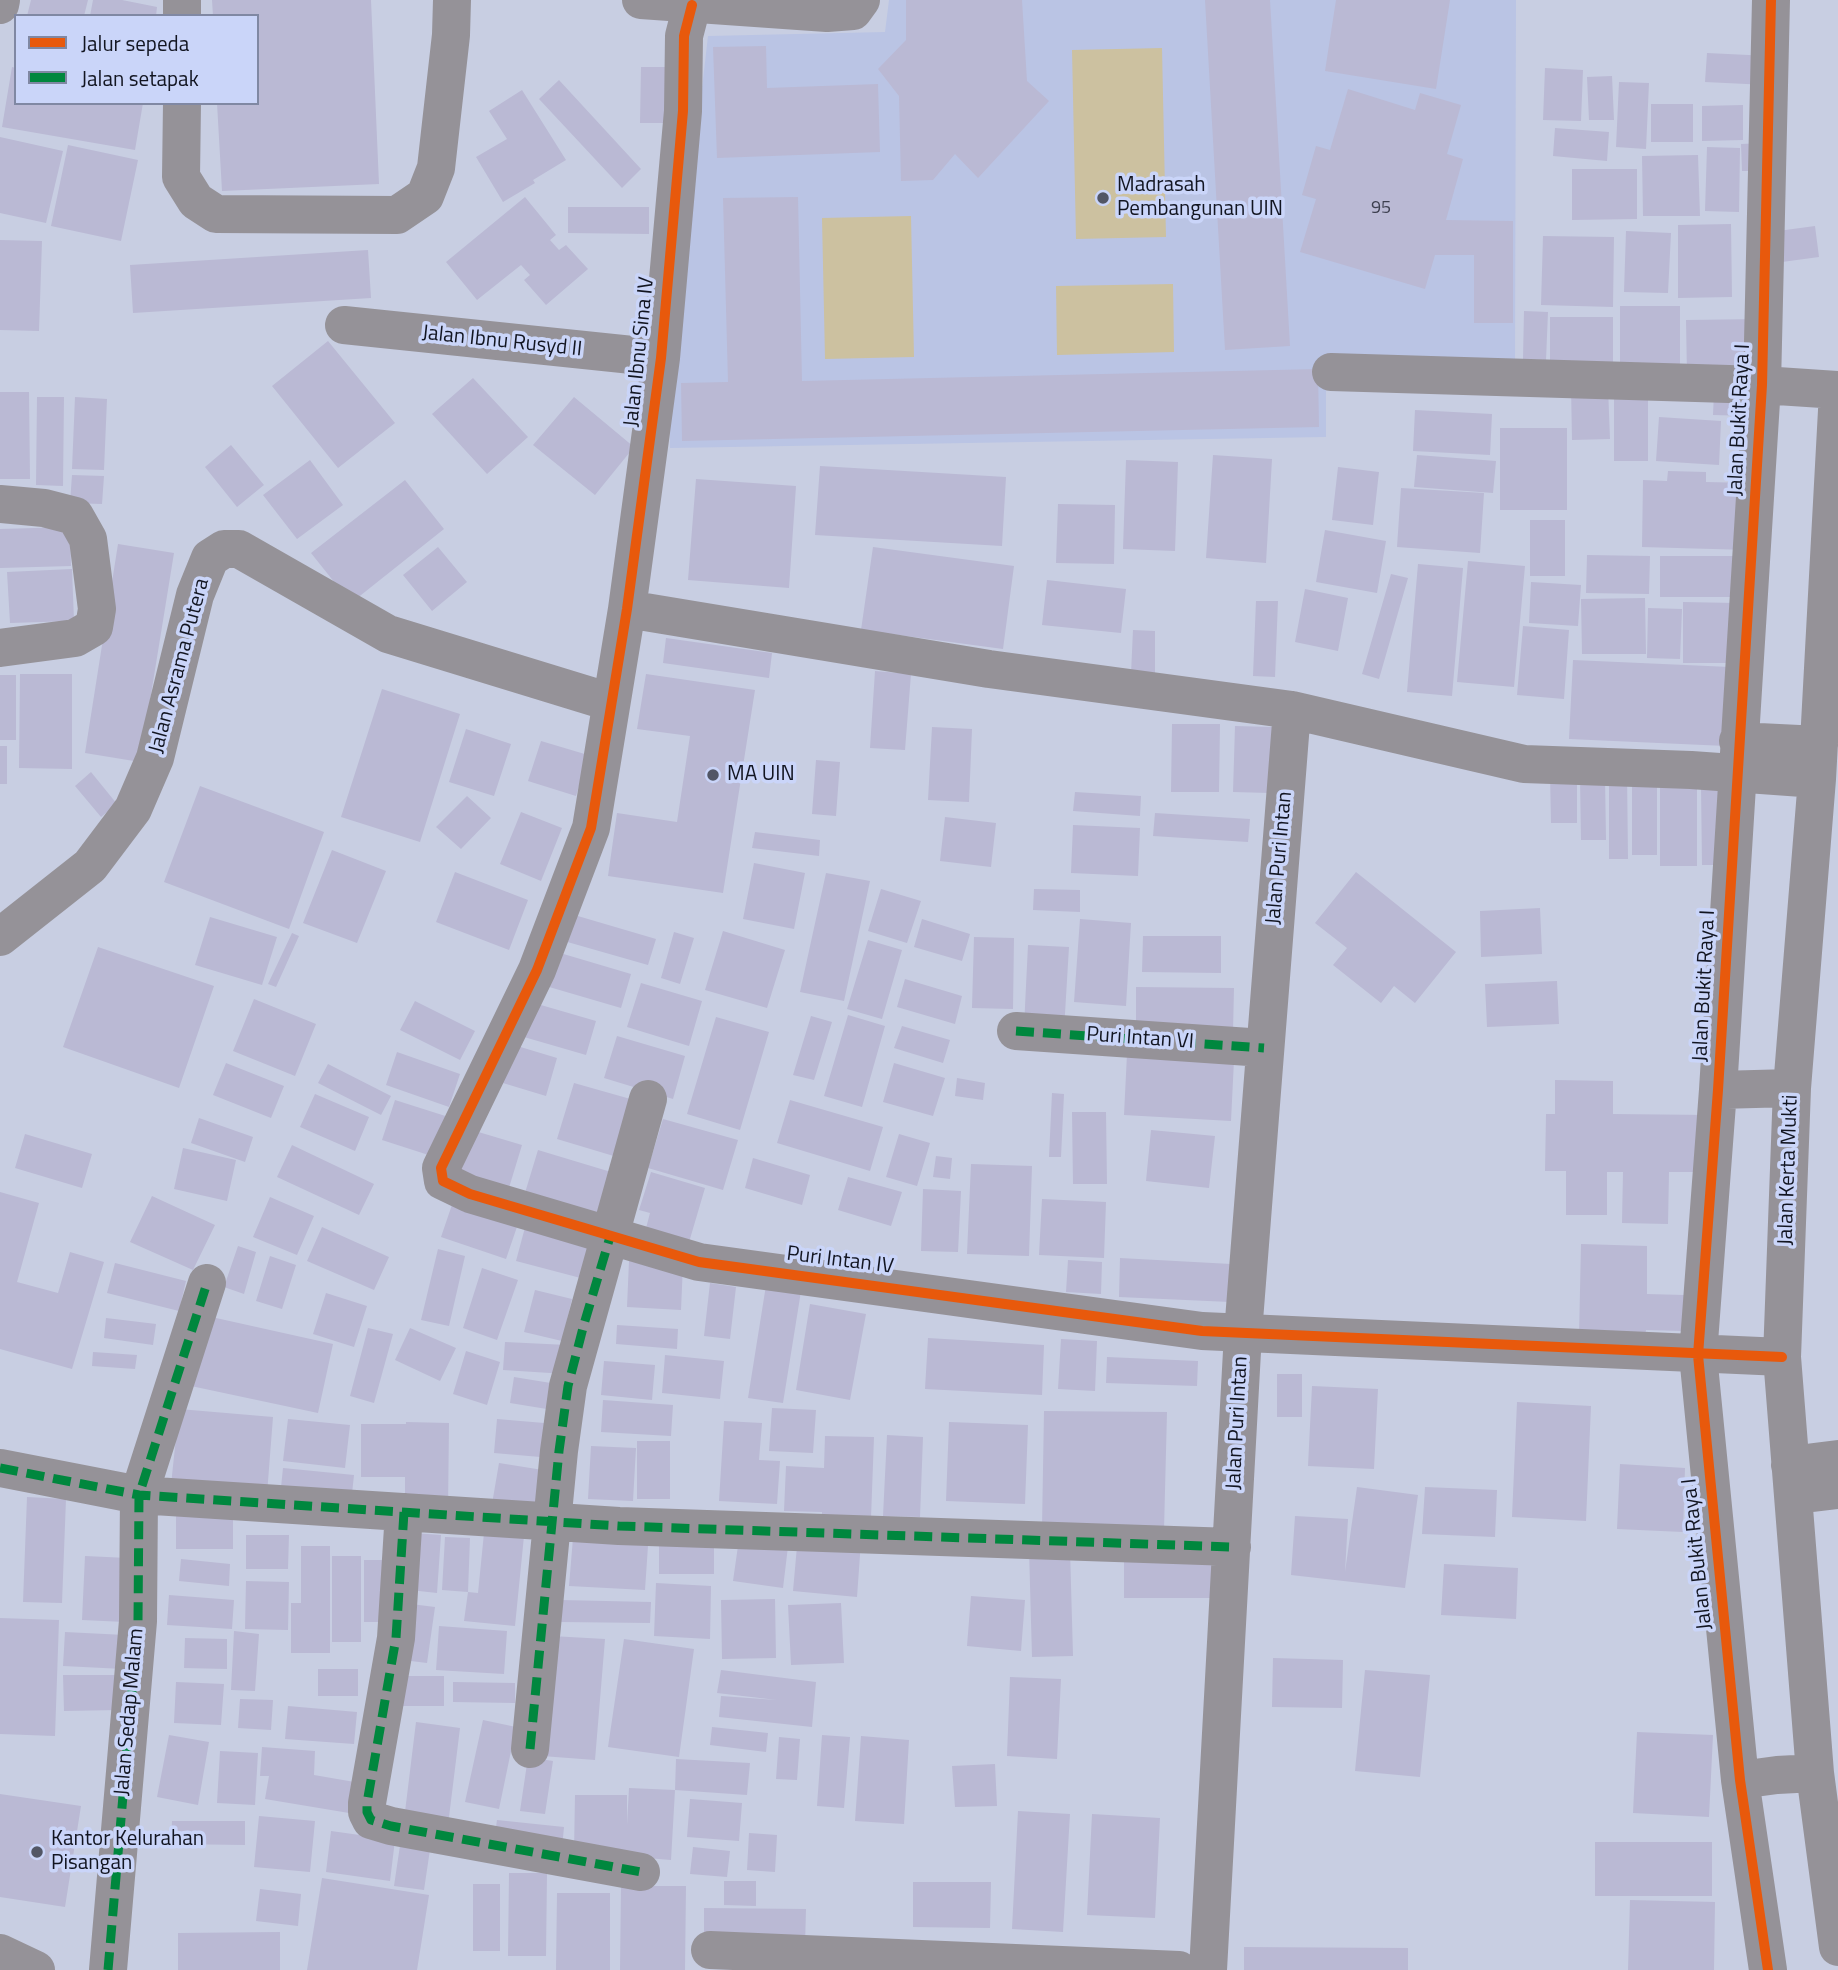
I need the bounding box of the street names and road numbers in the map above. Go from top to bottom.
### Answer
street label: Jalan Ibnu Sina IV [620,276,660,428]
street label: Jalan Ibnu Rusyd II [421,321,583,363]
street label: Jalan Bukit Raya I [1723,343,1757,497]
street label: Jalan Asrama Putera [145,576,215,756]
street label: Jalan Puri Intan [1262,790,1298,926]
street label: Jalan Bukit Raya I [1688,909,1722,1063]
street label: Puri Intan VI [1085,1023,1195,1055]
street label: Jalan Kerta Mukti [1774,1094,1804,1246]
street label: Puri Intan IV [785,1242,895,1280]
street label: Jalan Puri Intan [1222,1356,1254,1490]
street label: Jalan Bukit Raya I [1678,1477,1718,1631]
street label: Jalan Sedap Malam [110,1627,150,1797]

